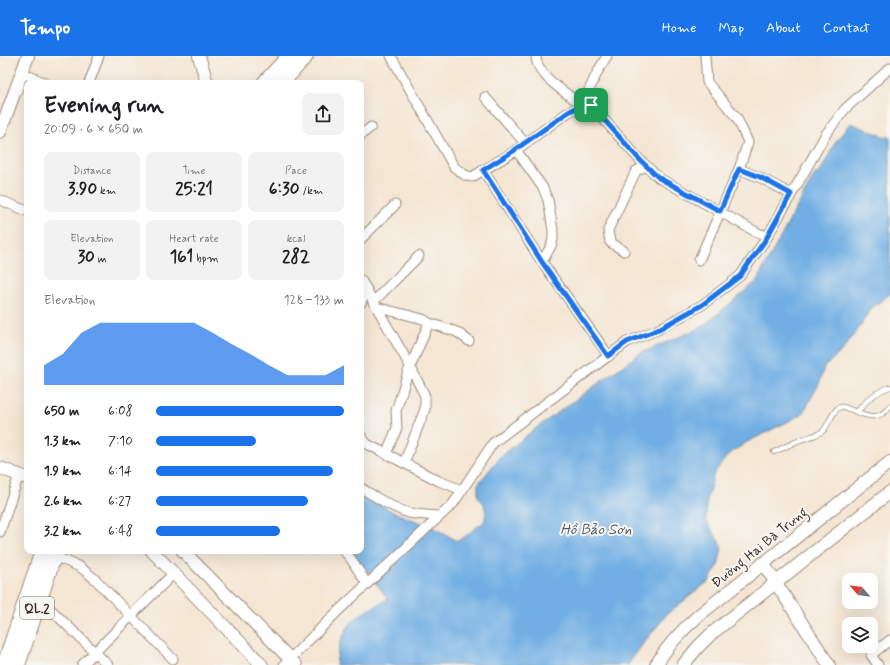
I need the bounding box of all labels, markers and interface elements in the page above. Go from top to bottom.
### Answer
text: Tempo [20,16,70,41]
text: Home [662,19,696,37]
text: Map [718,19,744,37]
text: About [766,19,801,37]
text: Contact [823,19,870,37]
pin [574,88,608,122]
text: Evening run [44,92,164,120]
button: share [302,93,344,135]
icon: arrive [580,94,602,116]
text: 20:09 · 6 × 650 m [44,121,143,138]
text: Distance [73,164,111,178]
text: Time [182,164,206,178]
text: Pace [285,164,307,178]
text: 3.90 [68,178,97,200]
text: 25:21 [175,178,213,200]
text: 6:30 [269,178,299,200]
text: km [97,184,116,198]
text: /km [299,184,323,198]
text: Elevation [70,232,114,246]
text: Heart rate [169,232,219,246]
text: kcal [287,232,305,246]
text: 30 [77,246,95,268]
text: 161 [170,246,193,268]
text: 282 [282,246,310,268]
text: m [95,252,107,266]
text: bpm [193,252,218,266]
text: Elevation [44,292,95,309]
text: 128–133 m [284,292,344,309]
text: 650 m [44,403,79,420]
text: 6:08 [108,403,133,420]
text: 1.3 km [44,433,81,450]
text: 7:10 [108,433,133,450]
text: 1.9 km [44,463,81,480]
text: 6:14 [108,463,132,480]
text: 2.6 km [44,493,82,510]
text: 6:27 [108,493,131,510]
street label: Đường Hai Bà Trưng [708,503,813,594]
water label: Hồ Bảo Sơn [560,520,632,540]
text: 3.2 km [44,523,81,540]
text: 6:48 [108,523,133,540]
north arrow [842,573,878,609]
map controls [842,573,878,653]
road number: QL.2 [20,597,54,619]
button: layers [842,617,878,653]

